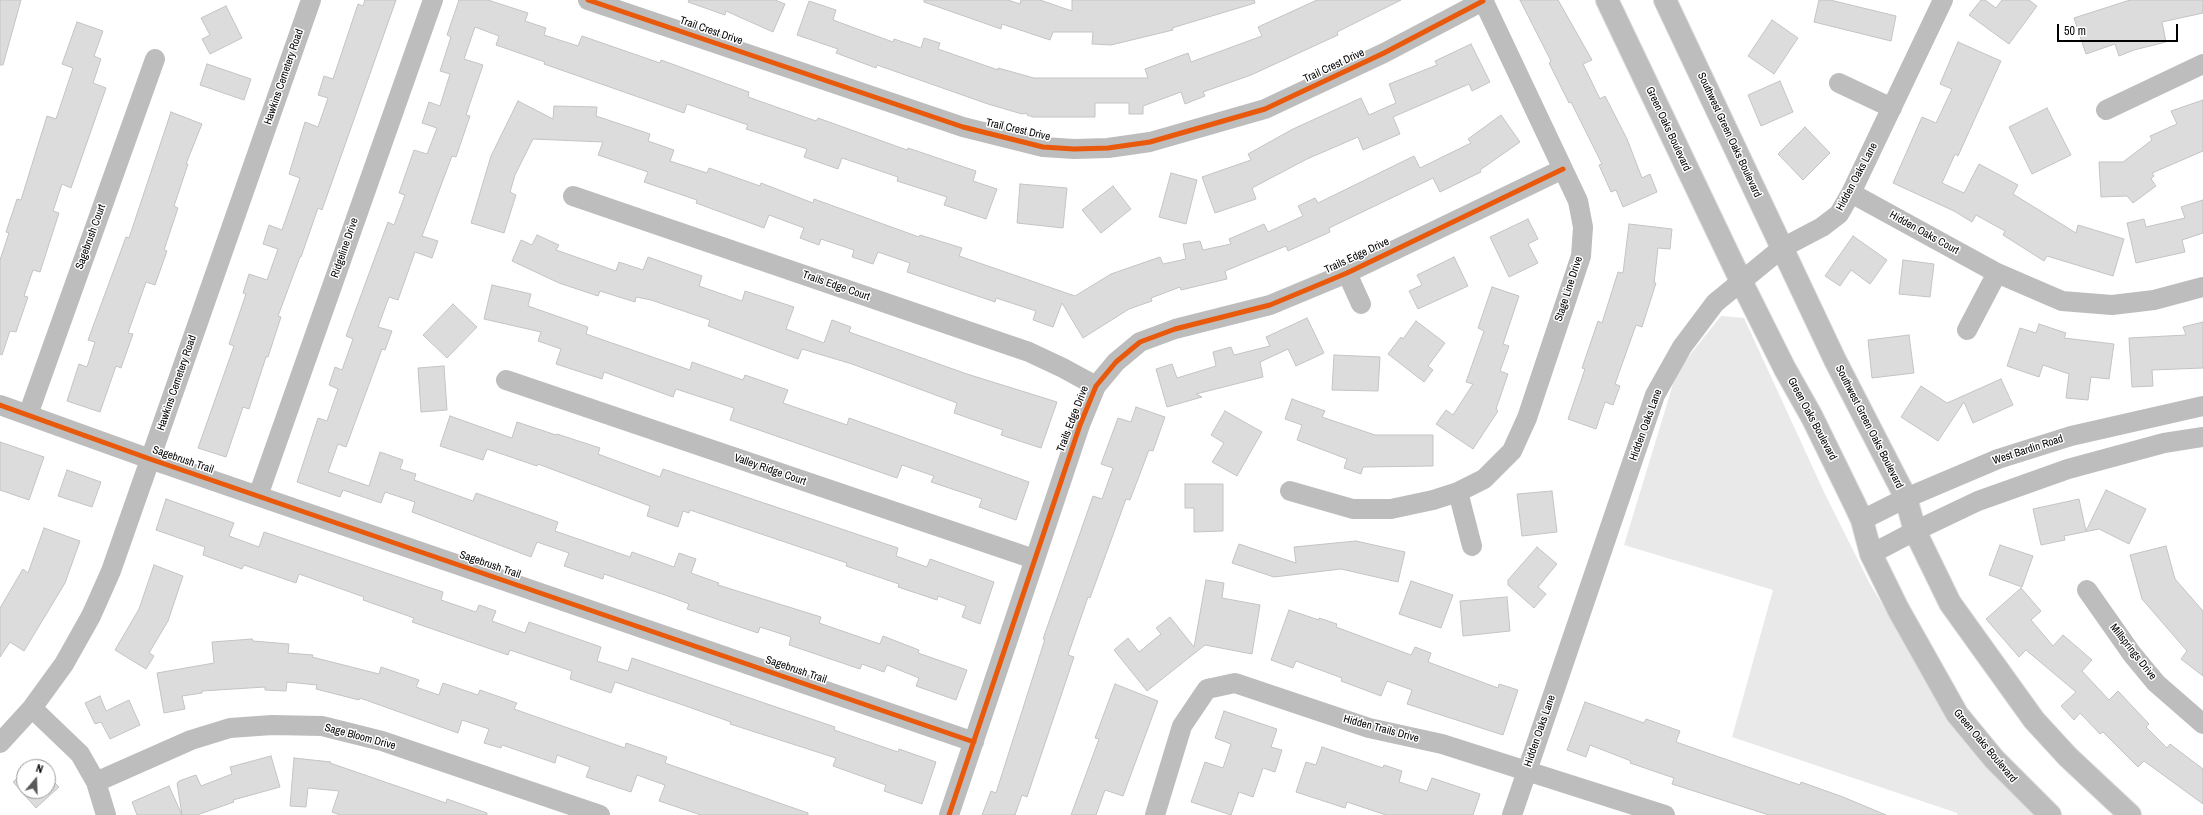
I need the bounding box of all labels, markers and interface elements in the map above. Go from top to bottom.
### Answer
street label: Trail Crest Drive [678,14,744,48]
scale bar [2059,16,2180,42]
text: 50 m [2064,23,2086,39]
street label: Hawkins Cemetery Road [261,27,307,127]
street label: Trail Crest Drive [1301,46,1367,86]
street label: Southwest Green Oaks Boulevard [1694,70,1764,200]
street label: Green Oaks Boulevard [1643,85,1693,173]
street label: Trail Crest Drive [984,116,1052,144]
street label: Hidden Oaks Lane [1834,141,1880,213]
street label: Sagebrush Court [73,203,109,271]
street label: Hidden Oaks Court [1887,209,1961,257]
street label: Ridgeline Drive [329,216,361,280]
street label: Trails Edge Drive [1323,235,1391,277]
street label: Stage Line Drive [1552,255,1586,323]
street label: Trails Edge Court [801,268,871,304]
street label: Hawkins Cemetery Road [154,333,200,433]
street label: Southwest Green Oaks Boulevard [1832,363,1906,491]
street label: Green Oaks Boulevard [1785,375,1839,463]
street label: Trails Edge Drive [1054,384,1092,454]
street label: Hidden Oaks Lane [1627,387,1665,463]
street label: West Bardin Road [1991,432,2065,468]
street label: Sagebrush Trail [151,443,215,477]
street label: Valley Ridge Court [732,452,808,488]
street label: Sagebrush Trail [458,548,522,582]
street label: Millsprings Drive [2107,621,2159,683]
street label: Sagebrush Trail [764,653,828,687]
street label: Hidden Oaks Lane [1522,693,1558,769]
street label: Green Oaks Boulevard [1950,707,2020,785]
street label: Hidden Trails Drive [1342,713,1420,745]
street label: Sage Bloom Drive [323,721,397,753]
north arrow [16,759,56,799]
text: N [34,761,45,776]

